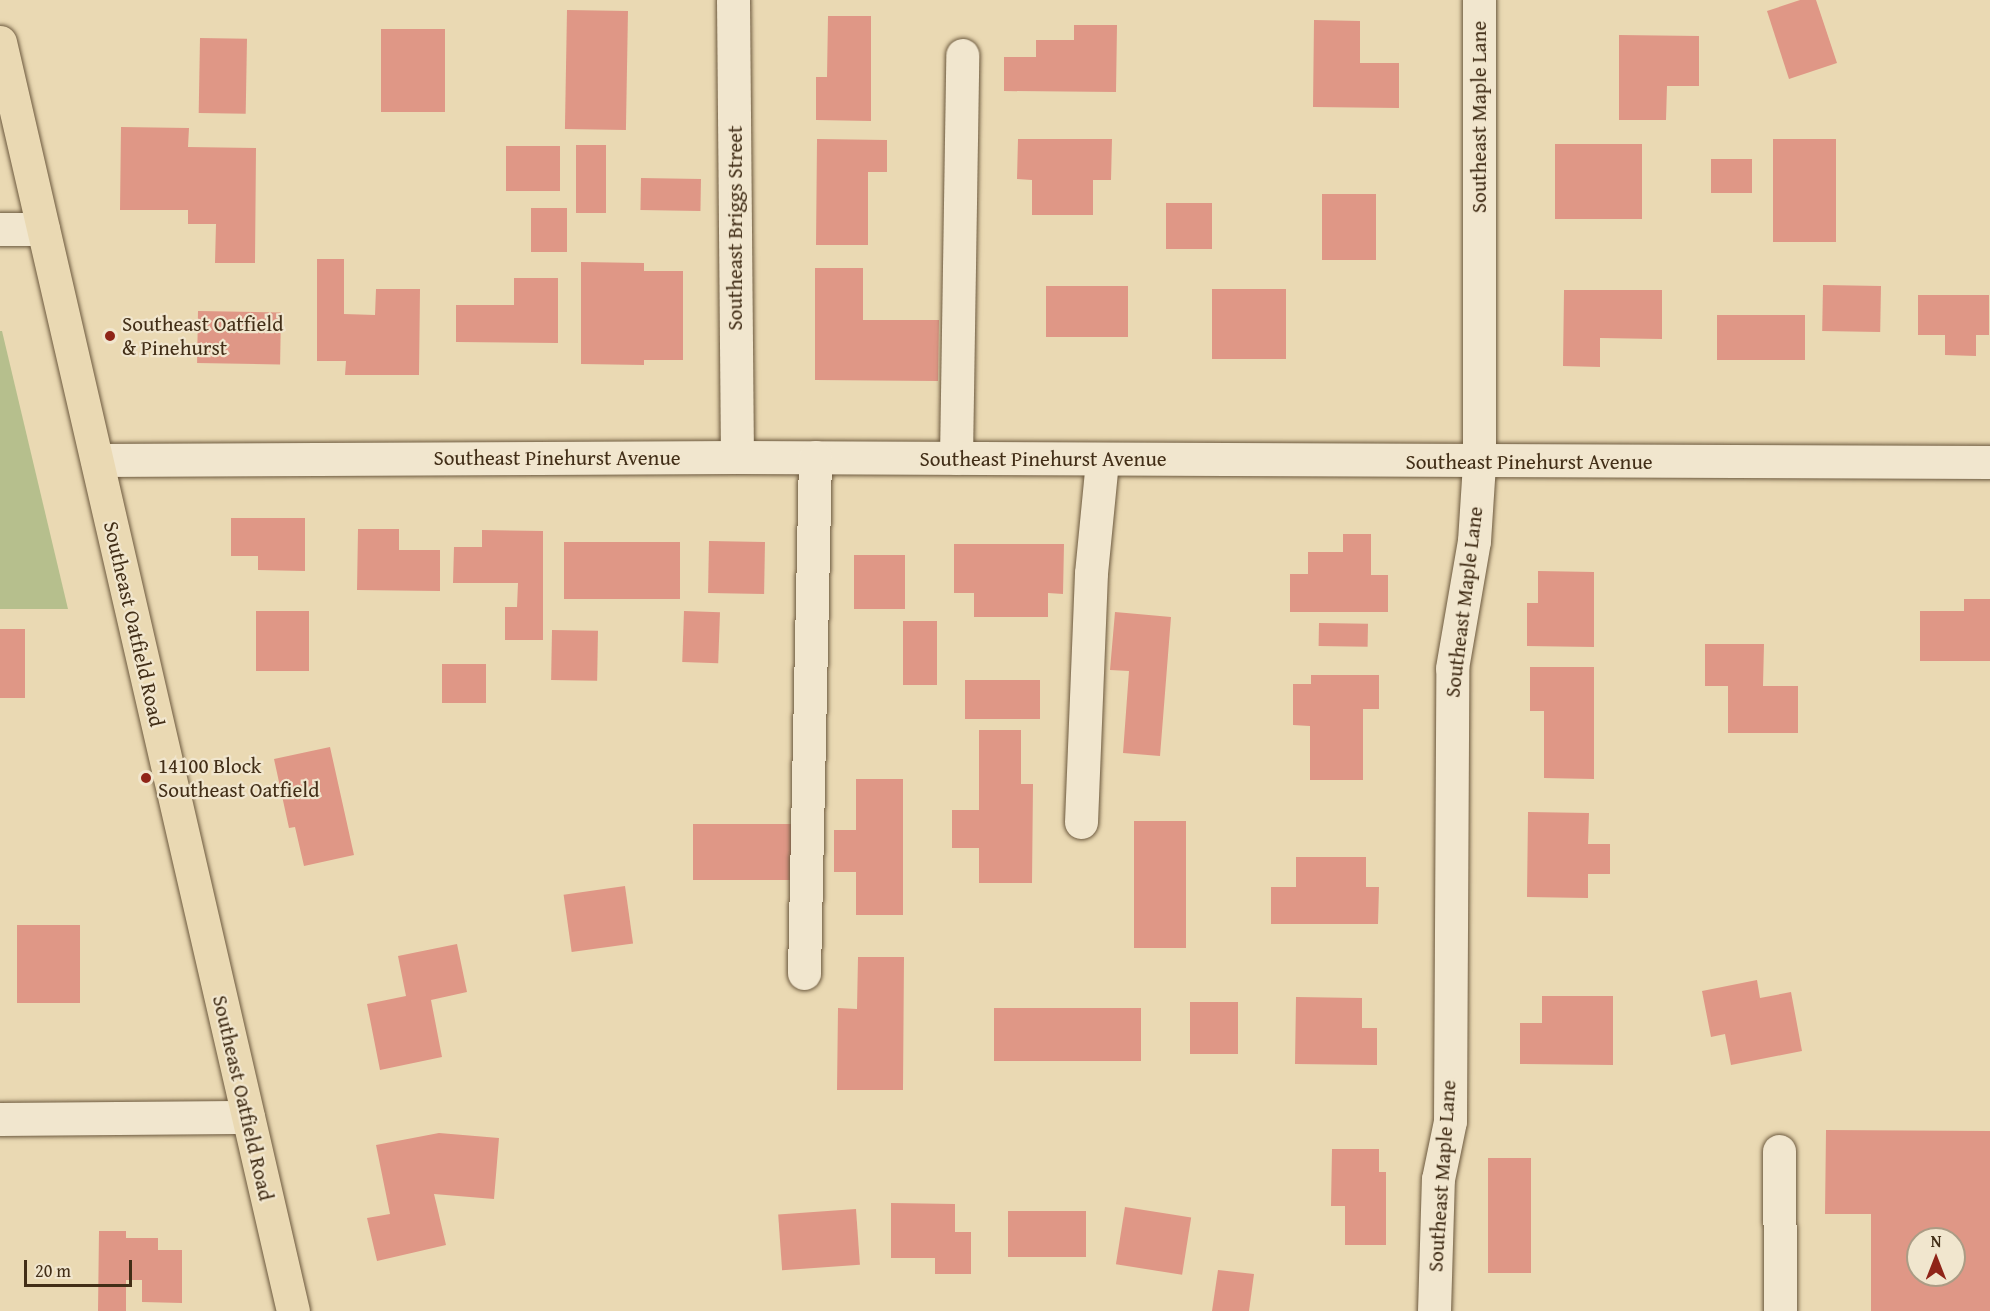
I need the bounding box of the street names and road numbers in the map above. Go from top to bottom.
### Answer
street label: Southeast Maple Lane [1466,21,1492,213]
street label: Southeast Briggs Street [722,125,748,331]
street label: Southeast Pinehurst Avenue [433,445,681,471]
street label: Southeast Pinehurst Avenue [919,446,1167,472]
street label: Southeast Pinehurst Avenue [1405,449,1653,475]
street label: Southeast Maple Lane [1440,505,1488,699]
street label: Southeast Oatfield Road [98,519,170,729]
street label: Southeast Oatfield Road [207,993,279,1203]
street label: Southeast Maple Lane [1423,1079,1461,1273]

